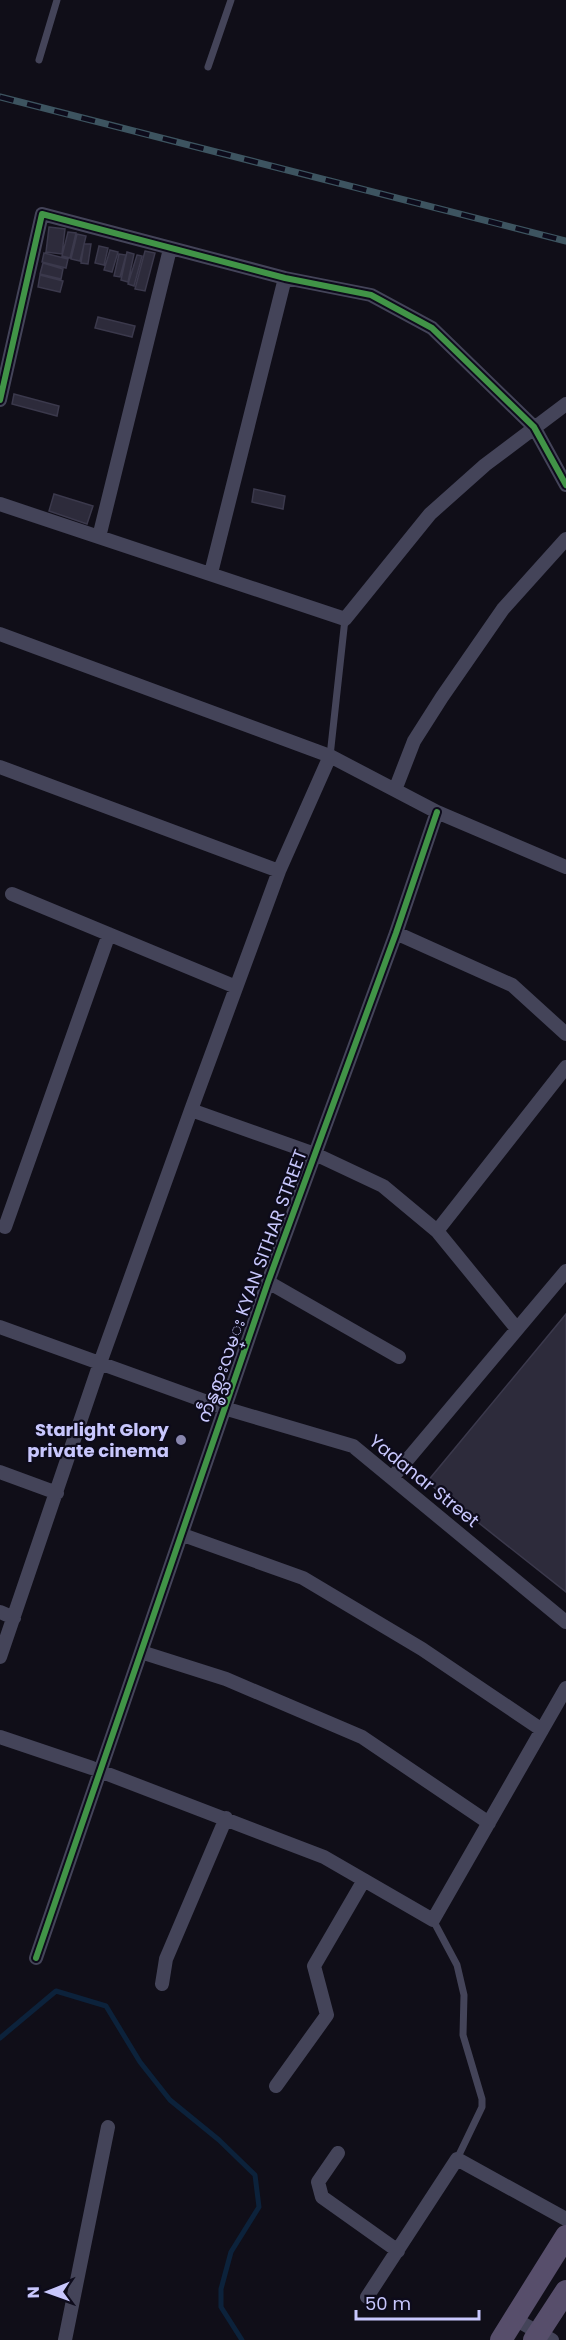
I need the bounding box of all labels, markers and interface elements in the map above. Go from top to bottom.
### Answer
street label: ကဵန္စစ္သားလမ္း KYAN SITHAR STREET [189,1145,316,1427]
place label: Starlight Glory private cinema [27,1417,170,1463]
street label: Yadanar Street [364,1428,485,1533]
marker: Starlight Glory private cinema [174,1433,188,1447]
north arrow [18,2262,78,2322]
scale bar [356,2283,479,2321]
text: N [22,2286,45,2298]
text: 50 m [365,2291,411,2316]

